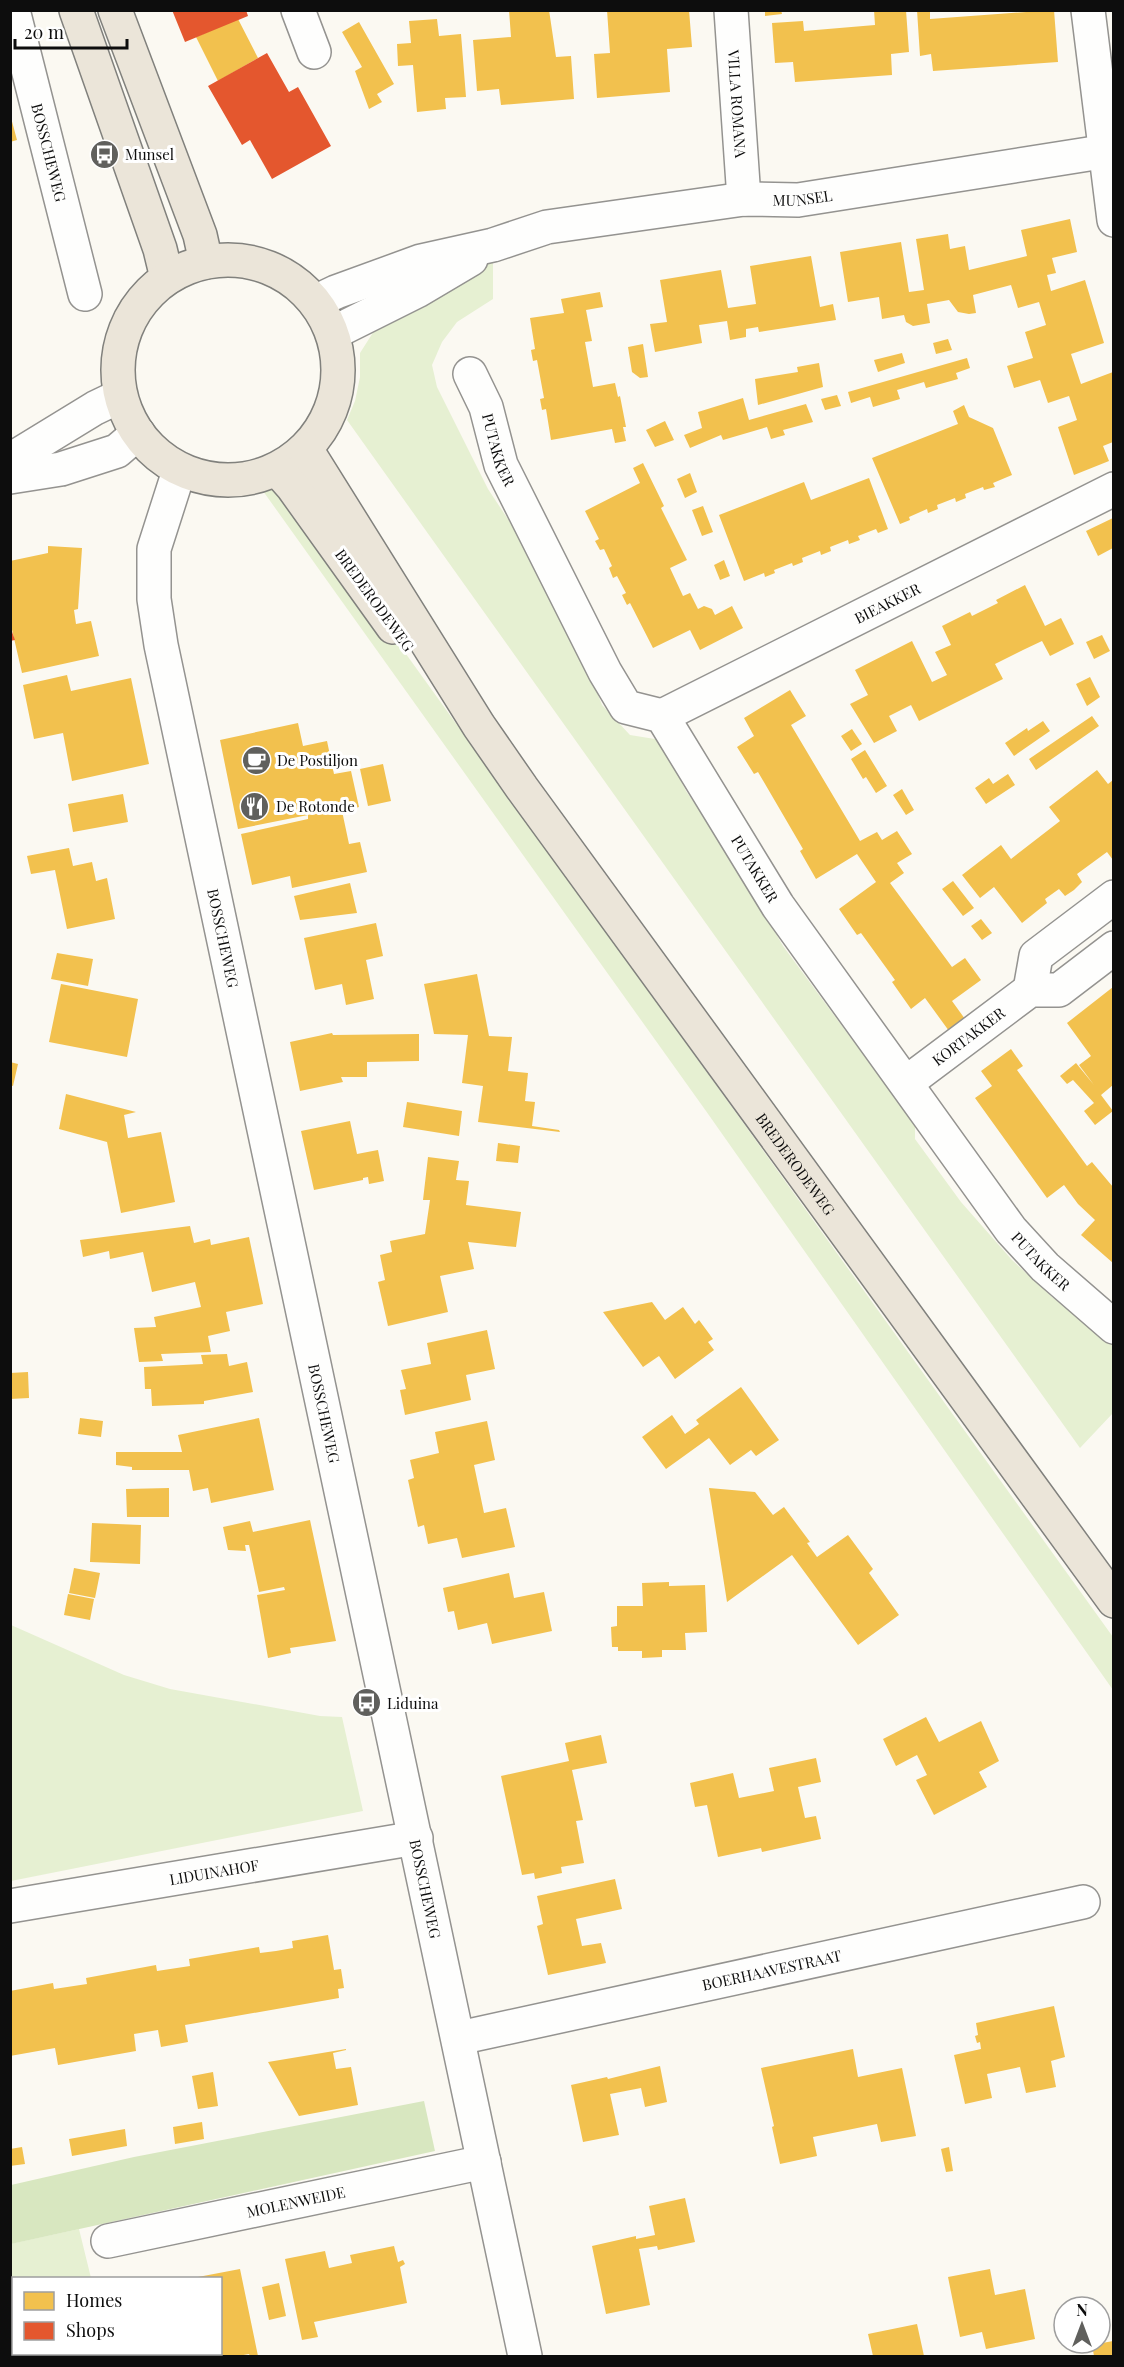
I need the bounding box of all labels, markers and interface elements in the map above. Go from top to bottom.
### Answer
scale bar [15,12,128,50]
text: 20 m [24,20,64,44]
street label: VILLA ROMANA [724,48,751,159]
street label: BOSSCHEWEG [27,101,71,204]
bus stop icon: Munsel [88,138,120,170]
place label: Munsel [125,144,174,164]
street label: MUNSEL [772,185,834,210]
street label: PUTAKKER [478,411,520,489]
street label: BREDERODEWEG [331,545,419,655]
street label: BIEAKKER [851,578,924,628]
cafe icon: De Postiljon [240,744,272,776]
place label: De Postiljon [277,750,358,770]
restaurant icon: De Rotonde [239,790,271,822]
place label: De Rotonde [276,796,355,816]
street label: PUTAKKER [727,831,783,906]
street label: BOSSCHEWEG [203,887,244,990]
street label: KORTAKKER [928,1002,1009,1070]
street label: BREDERODEWEG [752,1109,840,1219]
street label: PUTAKKER [1007,1227,1075,1295]
street label: BOSSCHEWEG [304,1362,345,1465]
bus stop icon: Liduina [350,1687,382,1719]
place label: Liduina [387,1693,439,1713]
street label: BOSSCHEWEG [405,1837,446,1941]
street label: LIDUINAHOF [168,1854,261,1889]
street label: BOERHAAVESTRAAT [700,1945,843,1995]
street label: MOLENWEIDE [245,2181,347,2222]
legend [12,2277,222,2355]
text: Homes [66,2288,122,2312]
north arrow [1052,2295,1112,2355]
text: N [1076,2299,1088,2320]
text: Shops [66,2318,115,2342]

